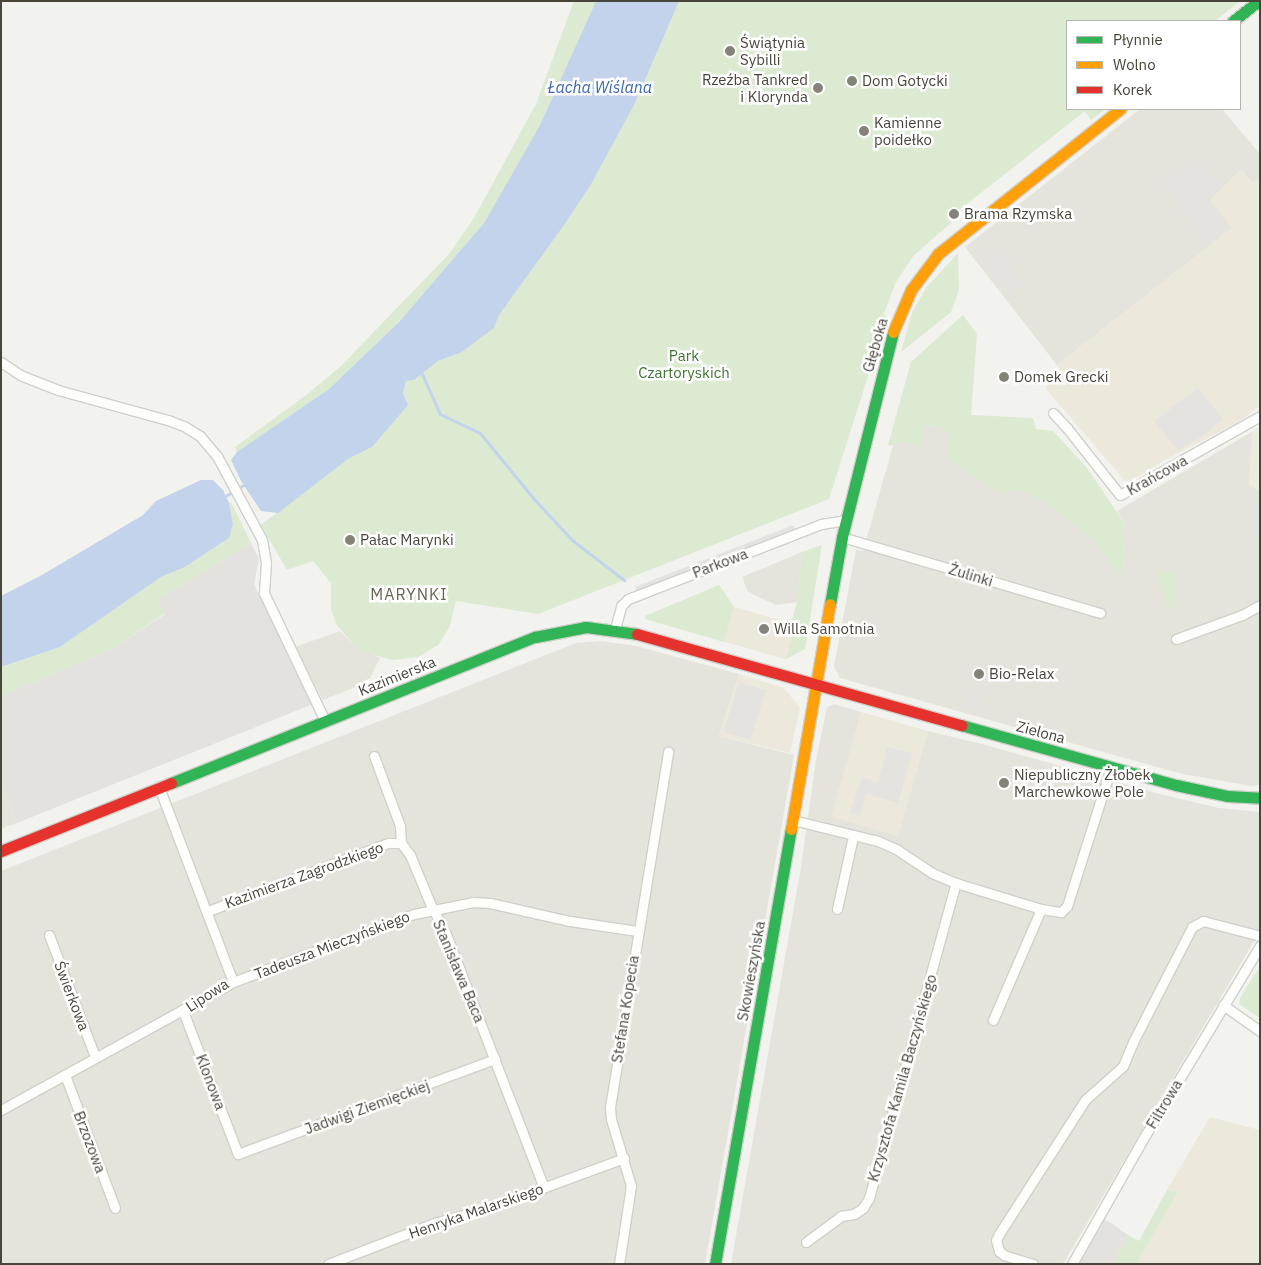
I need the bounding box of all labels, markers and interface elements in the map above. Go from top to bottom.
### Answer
legend [1066,20,1241,110]
text: Płynnie [1113,30,1163,49]
place label: Świątynia Sybilli [740,33,805,68]
marker: Świątynia Sybilli [724,45,736,57]
text: Wolno [1113,55,1156,74]
place label: Rzeźba Tankred i Klorynda [702,70,808,105]
place label: Dom Gotycki [862,72,948,90]
marker: Dom Gotycki [846,75,858,87]
water label: Łacha Wiślana [548,77,652,97]
text: Korek [1113,80,1152,99]
marker: Rzeźba Tankred i Klorynda [812,82,824,94]
place label: Kamienne poidełko [874,113,942,148]
marker: Kamienne poidełko [858,125,870,137]
place label: Brama Rzymska [964,205,1072,223]
marker: Brama Rzymska [948,208,960,220]
street label: Głęboka [859,316,891,374]
park label: Park Czartoryskich [638,346,730,381]
place label: Domek Grecki [1014,368,1109,386]
marker: Domek Grecki [998,371,1010,383]
street label: Krańcowa [1124,451,1190,499]
place label: Pałac Marynki [360,531,454,549]
marker: Pałac Marynki [344,534,356,546]
street label: Parkowa [690,544,750,582]
street label: Żulinki [947,560,995,590]
district label: MARYNKI [369,584,449,604]
place label: Willa Samotnia [774,620,875,638]
marker: Willa Samotnia [758,623,770,635]
street label: Kazimierska [356,652,438,700]
place label: Bio-Relax [989,665,1054,683]
marker: Bio-Relax [973,668,985,680]
street label: Zielona [1015,717,1067,747]
place label: Niepubliczny Żłobek Marchewkowe Pole [1014,765,1150,800]
marker: Niepubliczny Żłobek Marchewkowe Pole [998,777,1010,789]
street label: Kazimierza Zagrodzkiego [222,838,386,912]
street label: Tadeusza Mieczyńskiego [252,907,412,983]
street label: Stanisława Baca [429,917,489,1025]
street label: Skowieszyńska [733,919,769,1023]
street label: Stefana Kopecia [608,954,642,1064]
street label: Świerkowa [51,959,93,1033]
street label: Krzysztofa Kamila Baczyńskiego [864,972,940,1184]
street label: Lipowa [182,974,232,1016]
street label: Klonowa [192,1052,230,1112]
street label: Jadwigi Ziemięckiej [302,1076,432,1138]
street label: Filtrowa [1142,1076,1186,1132]
street label: Brzozowa [70,1108,110,1176]
street label: Henryka Malarskiego [406,1180,546,1242]

